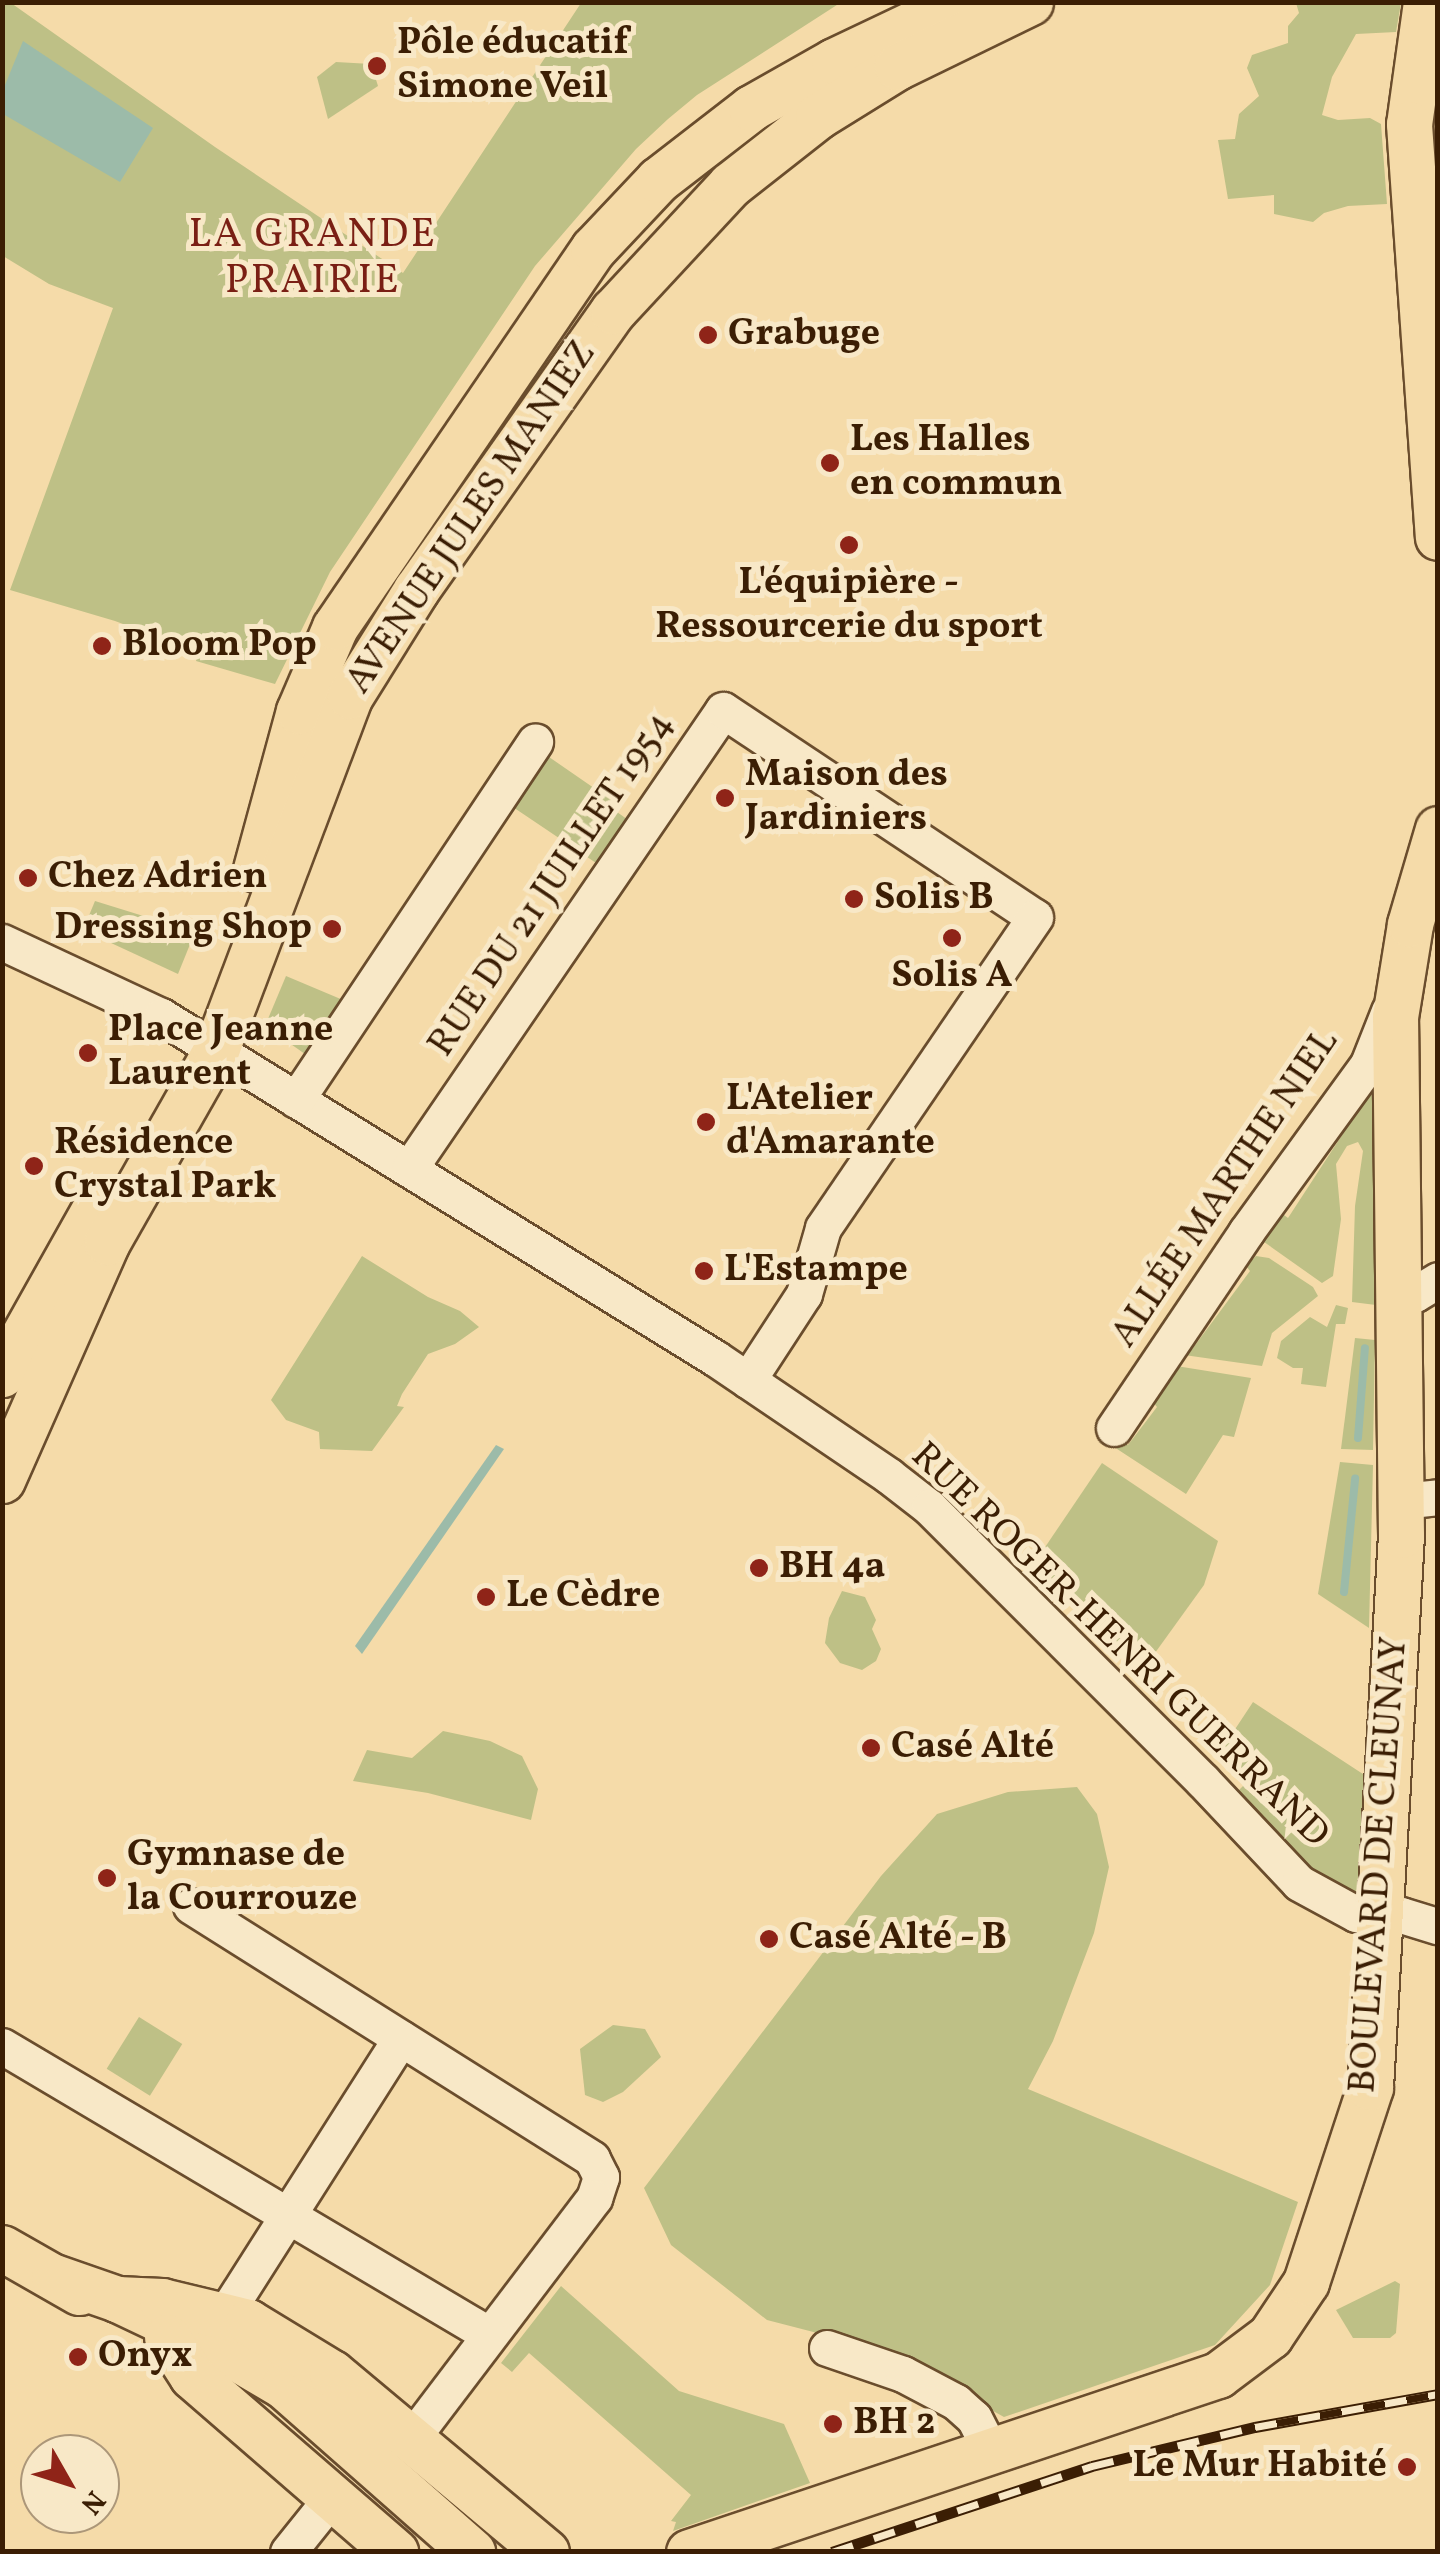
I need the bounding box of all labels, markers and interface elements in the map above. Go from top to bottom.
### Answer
place label: Pôle éducatif Simone Veil [397,21,628,110]
marker: Pôle éducatif Simone Veil [366,55,388,77]
district label: LA GRANDE PRAIRIE [189,212,437,306]
place label: Grabuge [728,312,880,358]
marker: Grabuge [697,324,719,346]
street label: AVENUE JULES MANIEZ [337,333,607,703]
place label: Les Halles en commun [850,418,1062,508]
marker: Les Halles en commun [819,452,841,474]
marker: L'équipière - Ressourcerie du sport [838,534,860,556]
place label: L'équipière - Ressourcerie du sport [655,561,1043,650]
place label: Bloom Pop [122,623,317,669]
marker: Bloom Pop [91,635,113,657]
street label: RUE DU 21 JUILLET 1954 [419,704,685,1066]
place label: Maison des Jardiniers [745,753,948,842]
marker: Maison des Jardiniers [714,787,736,809]
place label: Chez Adrien [48,855,268,901]
marker: Chez Adrien [17,867,39,889]
place label: Solis B [874,876,994,922]
marker: Solis B [843,888,865,910]
place label: Dressing Shop [54,906,312,952]
marker: Dressing Shop [321,918,343,940]
marker: Solis A [941,927,963,949]
place label: Solis A [891,954,1013,1000]
place label: Place Jeanne Laurent [108,1008,334,1098]
street label: ALLÉE MARTHE NIEL [1102,1021,1350,1357]
marker: Place Jeanne Laurent [77,1042,99,1064]
place label: L'Atelier d'Amarante [726,1077,935,1166]
marker: L'Atelier d'Amarante [695,1111,717,1133]
place label: Résidence Crystal Park [54,1121,277,1210]
marker: Résidence Crystal Park [23,1155,45,1177]
place label: L'Estampe [724,1248,908,1294]
marker: L'Estampe [693,1260,715,1282]
street label: RUE ROGER-HENRI GUERRAND [901,1434,1337,1858]
place label: BH 4a [779,1545,885,1591]
marker: BH 4a [748,1557,770,1579]
place label: Le Cèdre [506,1574,660,1620]
marker: Le Cèdre [475,1586,497,1608]
street label: BOULEVARD DE CLEUNAY [1341,1635,1419,2095]
place label: Casé Alté [891,1725,1054,1771]
marker: Casé Alté [860,1737,882,1759]
place label: Gymnase de la Courrouze [127,1833,357,1922]
marker: Gymnase de la Courrouze [96,1867,118,1889]
place label: Casé Alté - B [789,1916,1009,1962]
marker: Casé Alté - B [758,1928,780,1950]
place label: Onyx [98,2334,193,2380]
marker: Onyx [67,2346,89,2368]
place label: BH 2 [853,2401,935,2447]
marker: BH 2 [822,2413,844,2435]
north arrow [20,2434,120,2534]
place label: Le Mur Habité [1132,2444,1387,2490]
marker: Le Mur Habité [1396,2456,1418,2478]
text: N [71,2482,114,2522]

